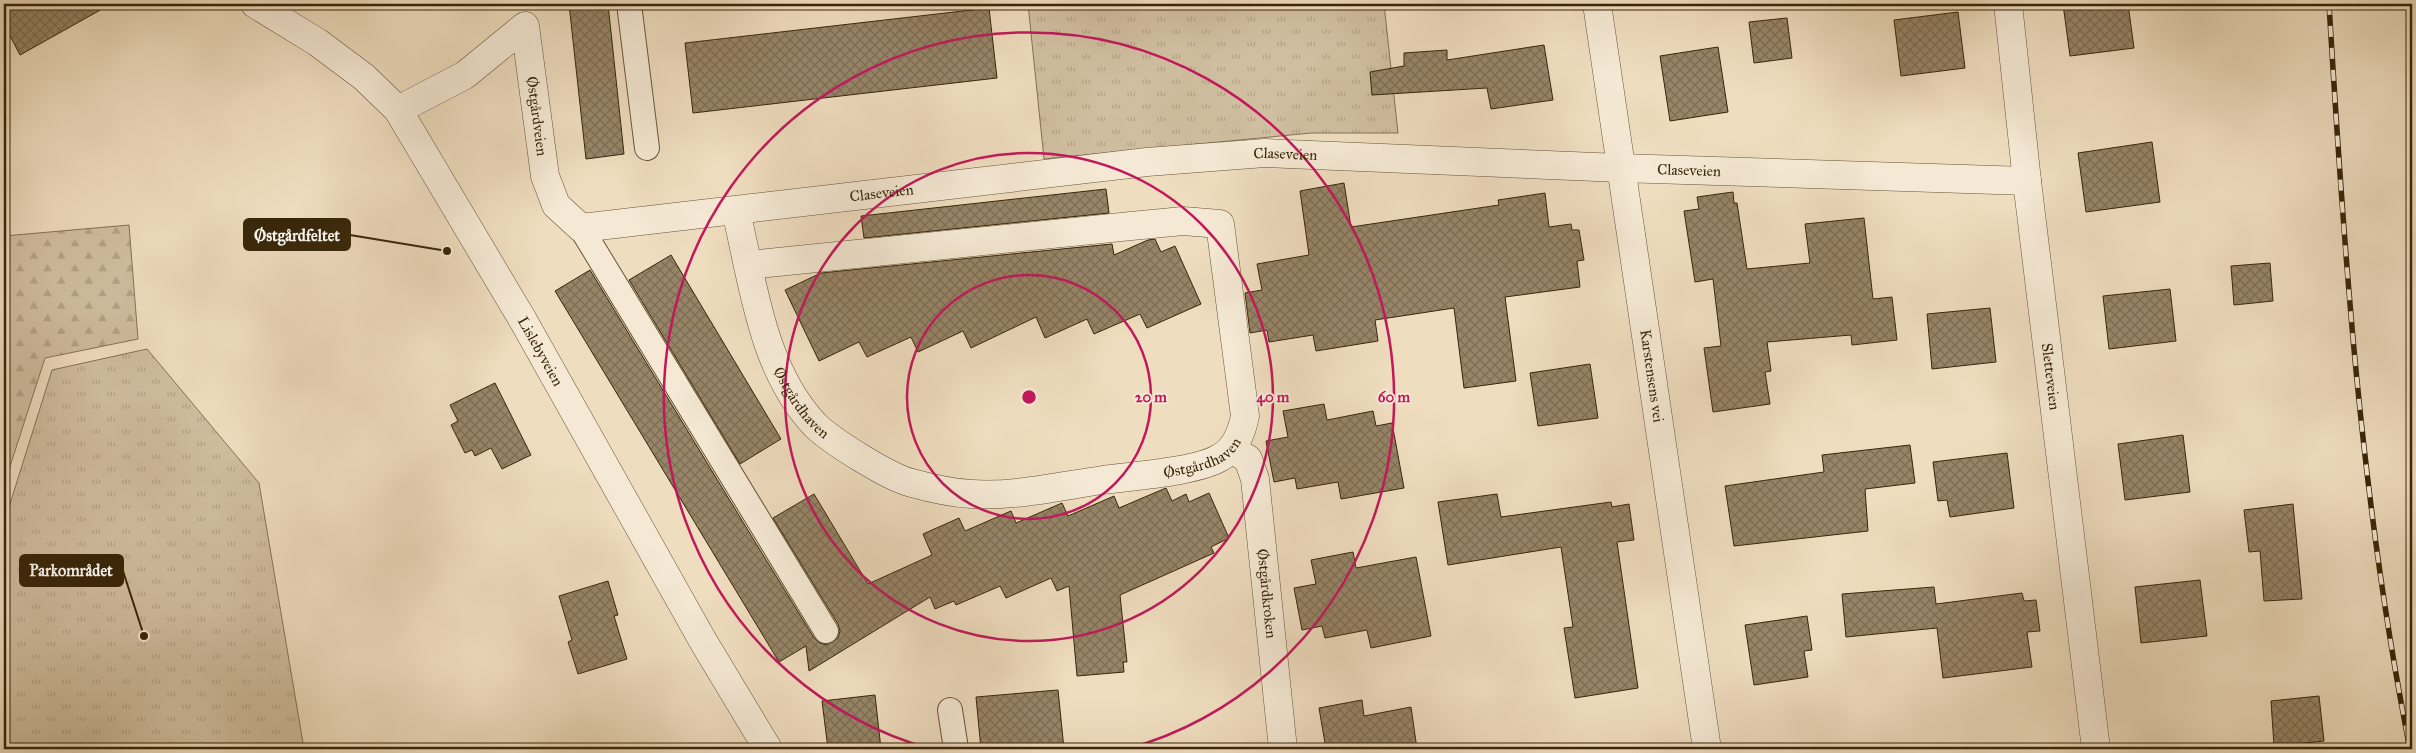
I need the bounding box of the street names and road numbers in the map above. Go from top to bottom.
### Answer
street label: Østgårdveien [523,75,551,157]
street label: Claseveien [1253,144,1318,164]
street label: Claseveien [1657,160,1721,180]
street label: Claseveien [849,180,914,206]
street label: Lislebyveien [514,313,567,389]
street label: Karstensens vei [1636,328,1668,424]
street label: Sletteveien [2038,342,2064,411]
street label: Østgårdhaven [770,364,833,442]
street label: Østgårdhaven [1162,434,1245,482]
street label: Østgårdkroken [1253,548,1280,639]

